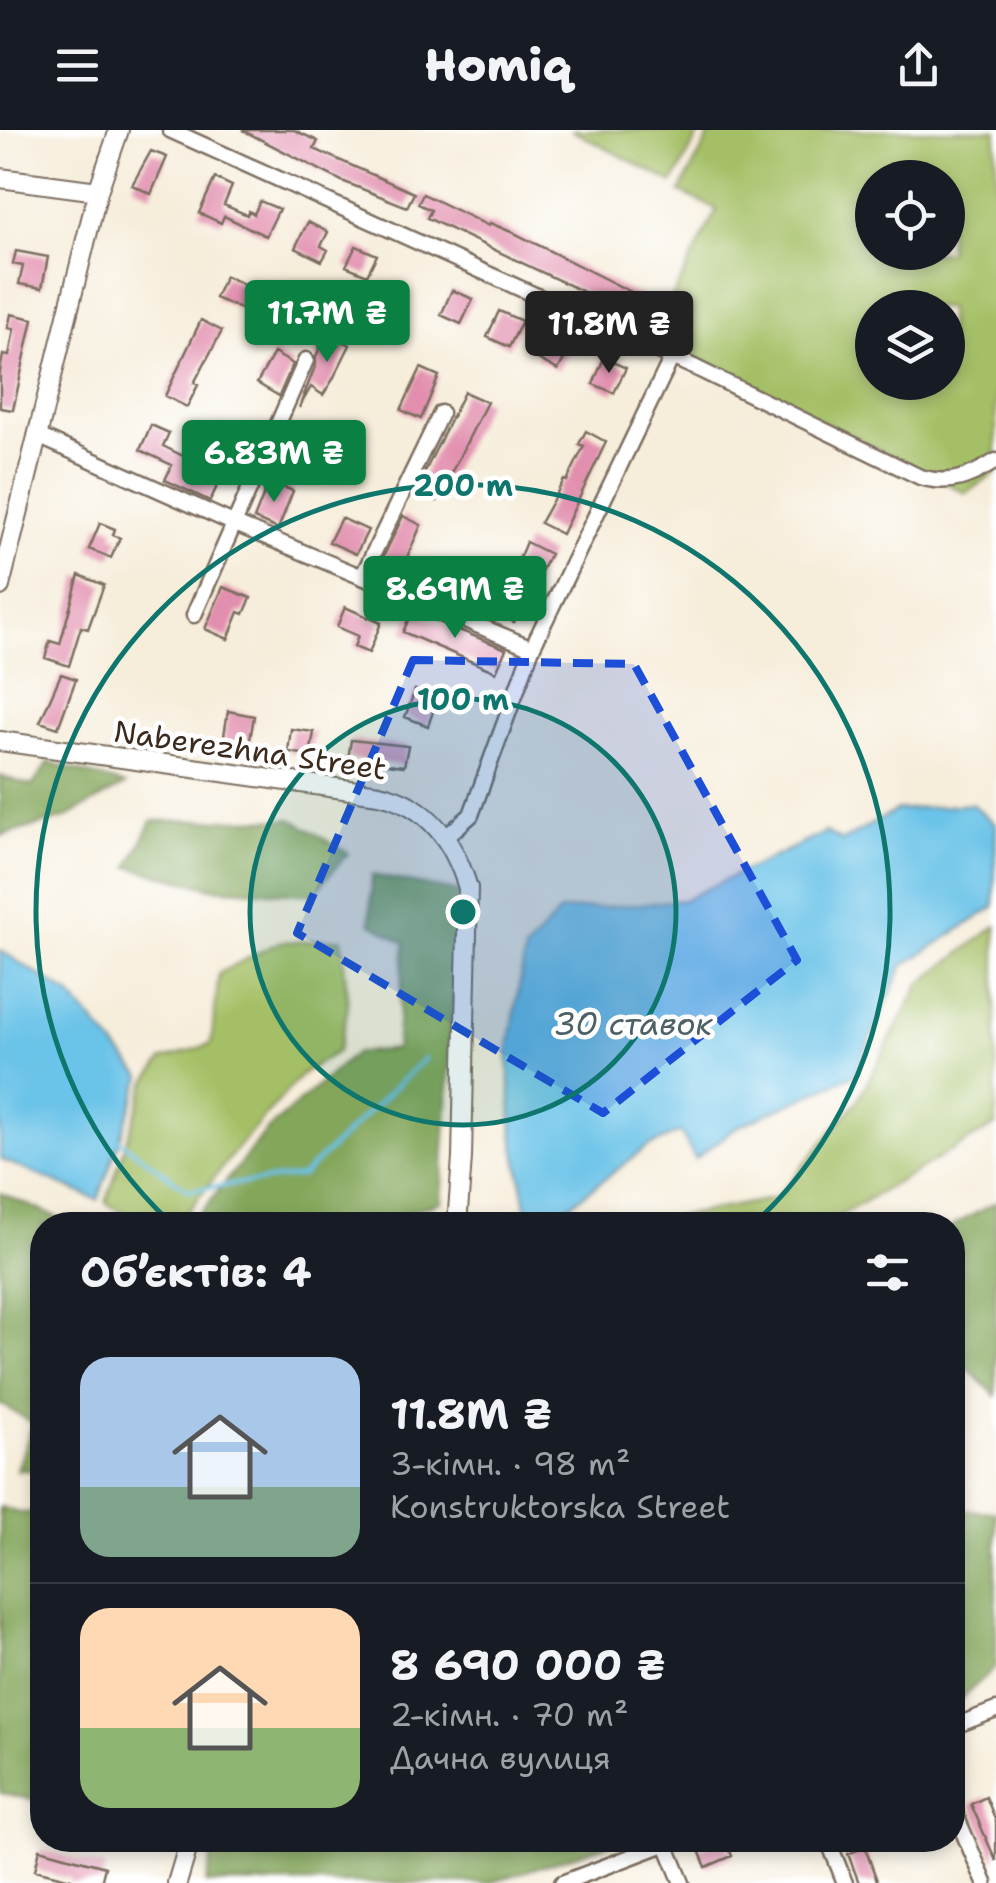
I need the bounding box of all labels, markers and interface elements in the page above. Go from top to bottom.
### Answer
text: Homiq [424,35,572,95]
icon: menu [50,38,105,93]
icon: share [891,38,946,93]
map controls [855,160,965,400]
button: locate [855,160,965,270]
pin: 11.7M ₴ [235,280,419,365]
button: layers [855,290,965,400]
text: 11.7M ₴ [267,291,387,334]
pin: 11.8M ₴ [517,291,701,376]
text: 11.8M ₴ [547,302,671,345]
pin: 6.83M ₴ [182,420,366,505]
text: 6.83M ₴ [204,431,344,474]
text: 200 m [413,465,513,506]
pin: 8.69M ₴ [363,556,547,641]
text: 8.69M ₴ [385,567,525,610]
text: 100 m [417,679,509,720]
street label: Naberezhna Street [111,711,389,789]
centre of rings [445,894,481,930]
water label: 30 ставок [554,1002,714,1045]
text: Об’єктів: 4 [80,1244,312,1300]
icon: filters [860,1245,915,1300]
text: 11.8M ₴ [390,1386,552,1442]
icon: home [160,1397,280,1517]
text: 3-кімн. · 98 m² [390,1442,630,1485]
text: Konstruktorska Street [390,1485,730,1528]
text: 8 690 000 ₴ [390,1637,666,1693]
icon: home [160,1648,280,1768]
text: 2-кімн. · 70 m² [390,1693,628,1736]
text: Дачна вулиця [390,1736,611,1779]

